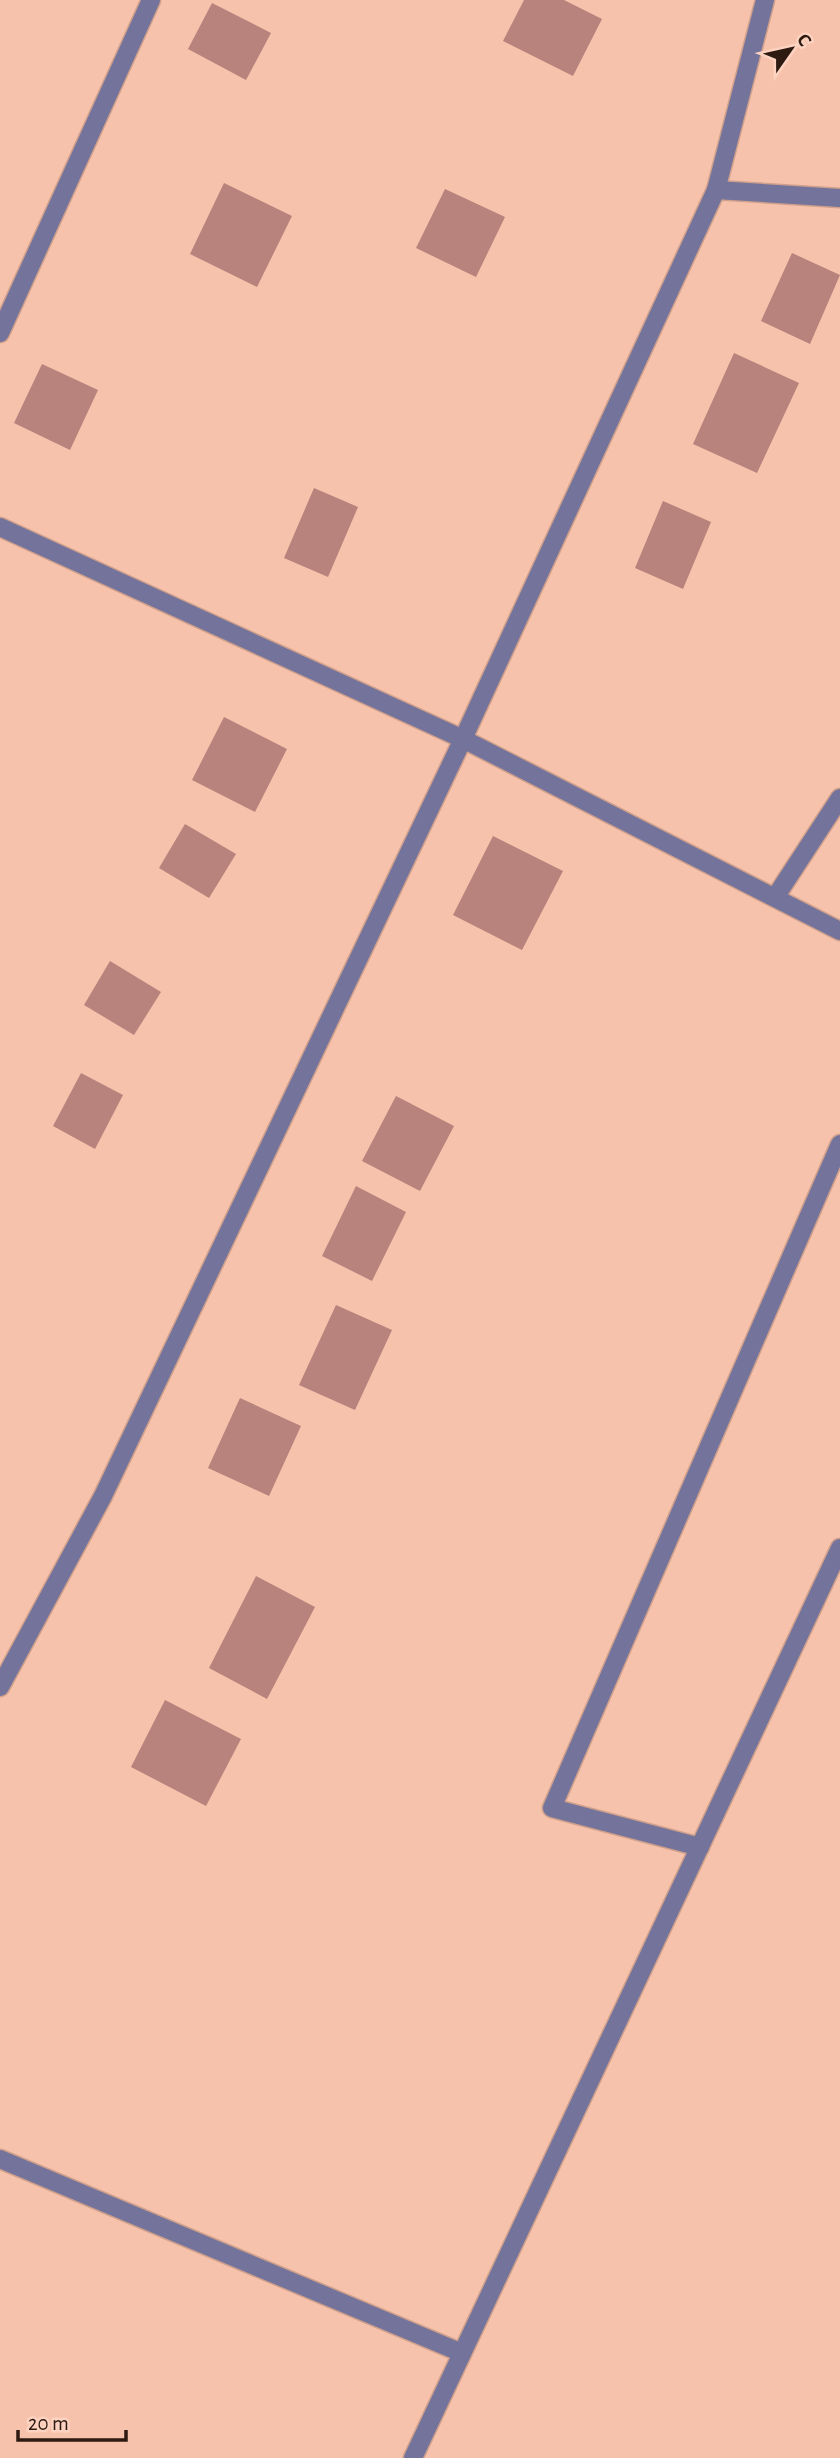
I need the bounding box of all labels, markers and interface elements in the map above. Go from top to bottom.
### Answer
north arrow [756,14,826,84]
text: С [793,31,815,50]
scale bar [18,2398,126,2442]
text: 20 m [28,2413,69,2434]

